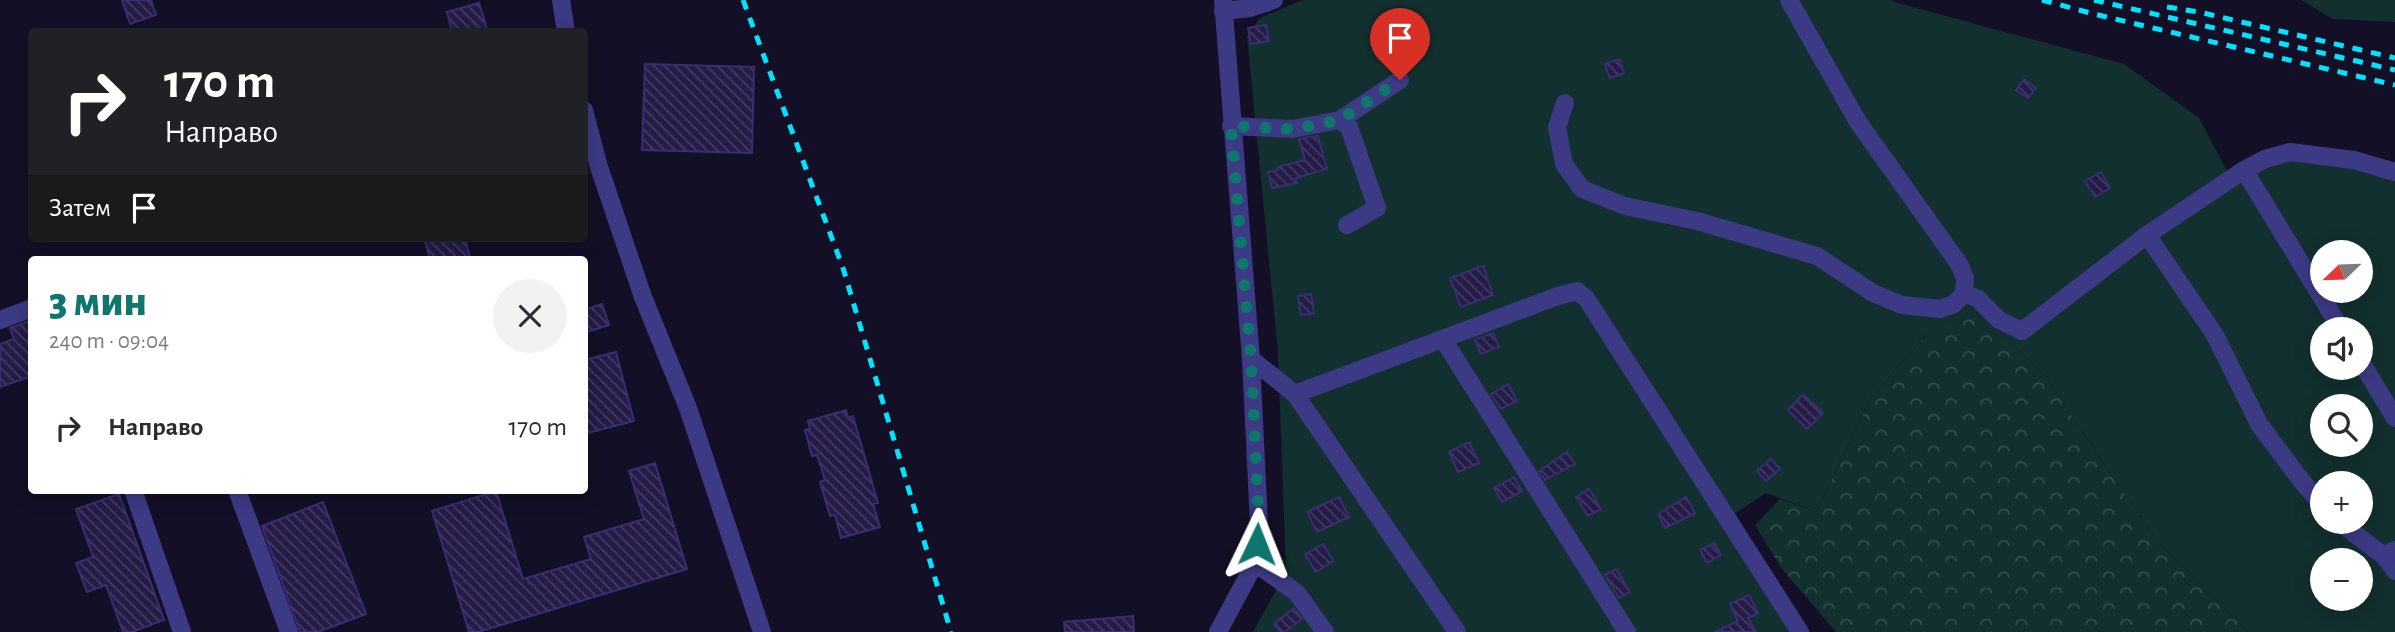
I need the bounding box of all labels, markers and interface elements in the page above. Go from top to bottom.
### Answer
pin [1370,8,1430,80]
icon: arrive [1381,19,1419,57]
icon: right [49,56,140,147]
text: 170 m [164,58,275,107]
text: Направо [164,116,278,148]
icon: arrive [125,189,163,227]
text: Затем [49,195,111,221]
north arrow [2310,240,2373,303]
map controls [2310,240,2373,611]
button: close [493,279,567,353]
text: 3 мин [49,281,147,323]
button: sound [2310,317,2373,380]
text: 240 m · 09:04 [49,330,169,353]
button: search [2310,394,2373,457]
icon: right [49,409,87,447]
text: Направо [108,414,203,440]
text: 170 m [508,414,567,440]
button: + [2310,471,2373,534]
position arrow [1220,507,1294,581]
button: − [2310,548,2373,611]

